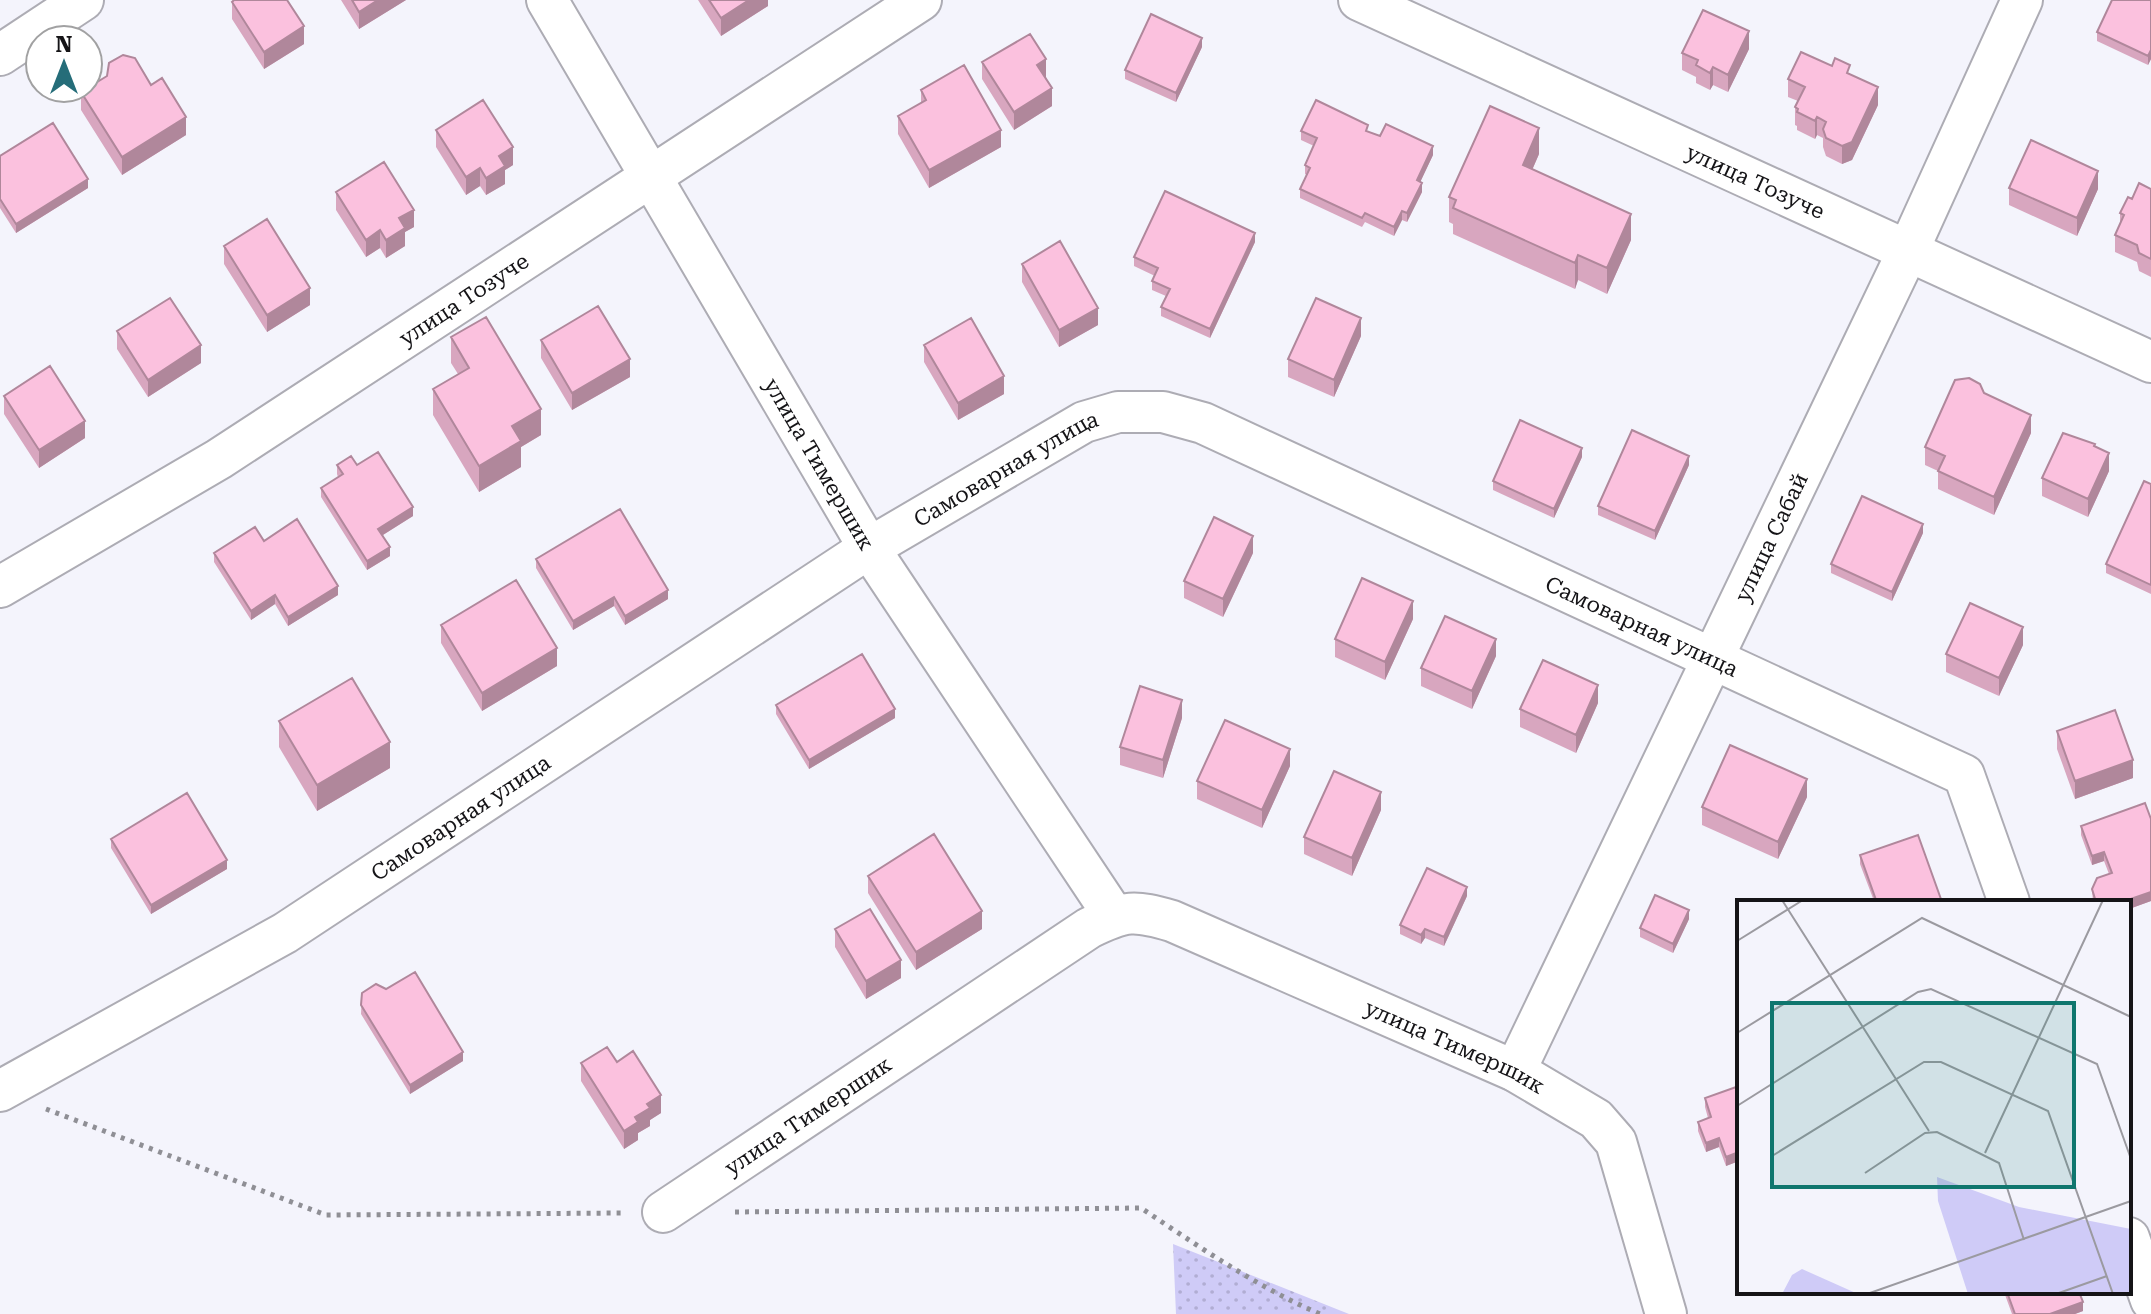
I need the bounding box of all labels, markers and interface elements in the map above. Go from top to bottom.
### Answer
north arrow [24,24,104,104]
text: N [56,32,73,57]
street label: улица Тозуче [1682,139,1829,224]
street label: улица Тозуче [395,248,533,351]
street label: улица Тимершик [759,374,879,555]
street label: Самоварная улица [909,406,1101,532]
street label: улица Сабай [1730,469,1813,606]
street label: Самоварная улица [1541,571,1742,682]
street label: Самоварная улица [366,750,555,886]
inset map [1737,900,2131,1294]
street label: улица Тимершик [1361,995,1549,1099]
street label: улица Тимершик [720,1051,896,1180]

